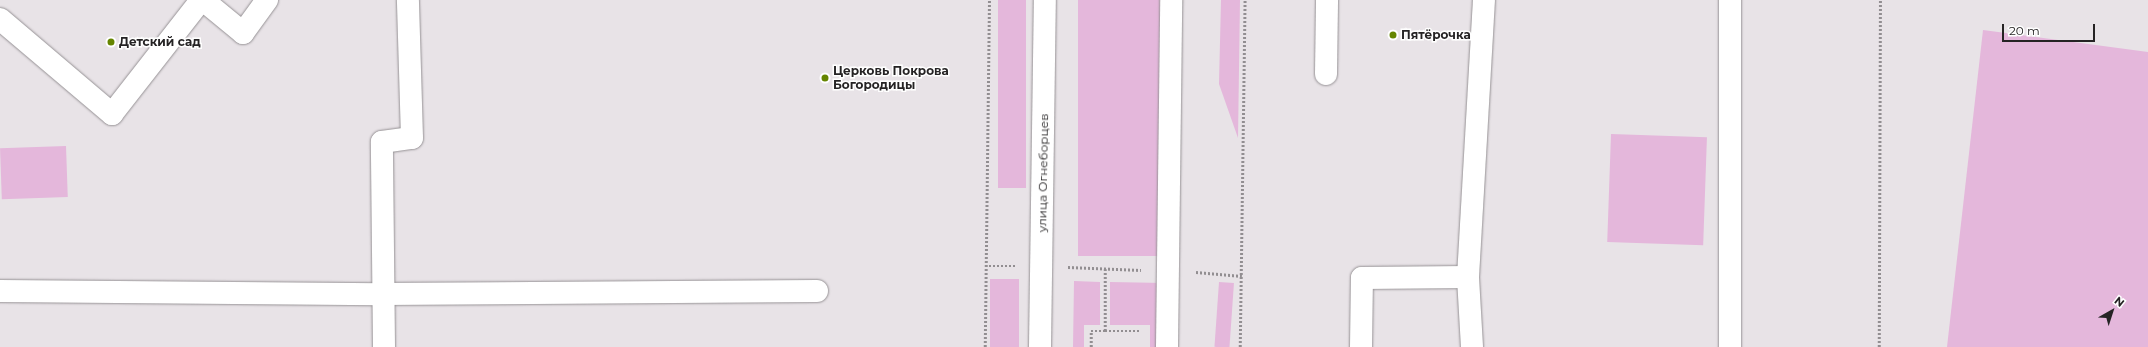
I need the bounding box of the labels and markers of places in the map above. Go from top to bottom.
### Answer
place label: Пятёрочка [1401,28,1471,42]
marker: Пятёрочка [1388,30,1398,40]
place label: Детский сад [119,35,201,49]
marker: Детский сад [106,37,116,47]
place label: Церковь Покрова Богородицы [833,64,949,92]
marker: Церковь Покрова Богородицы [820,73,830,83]

